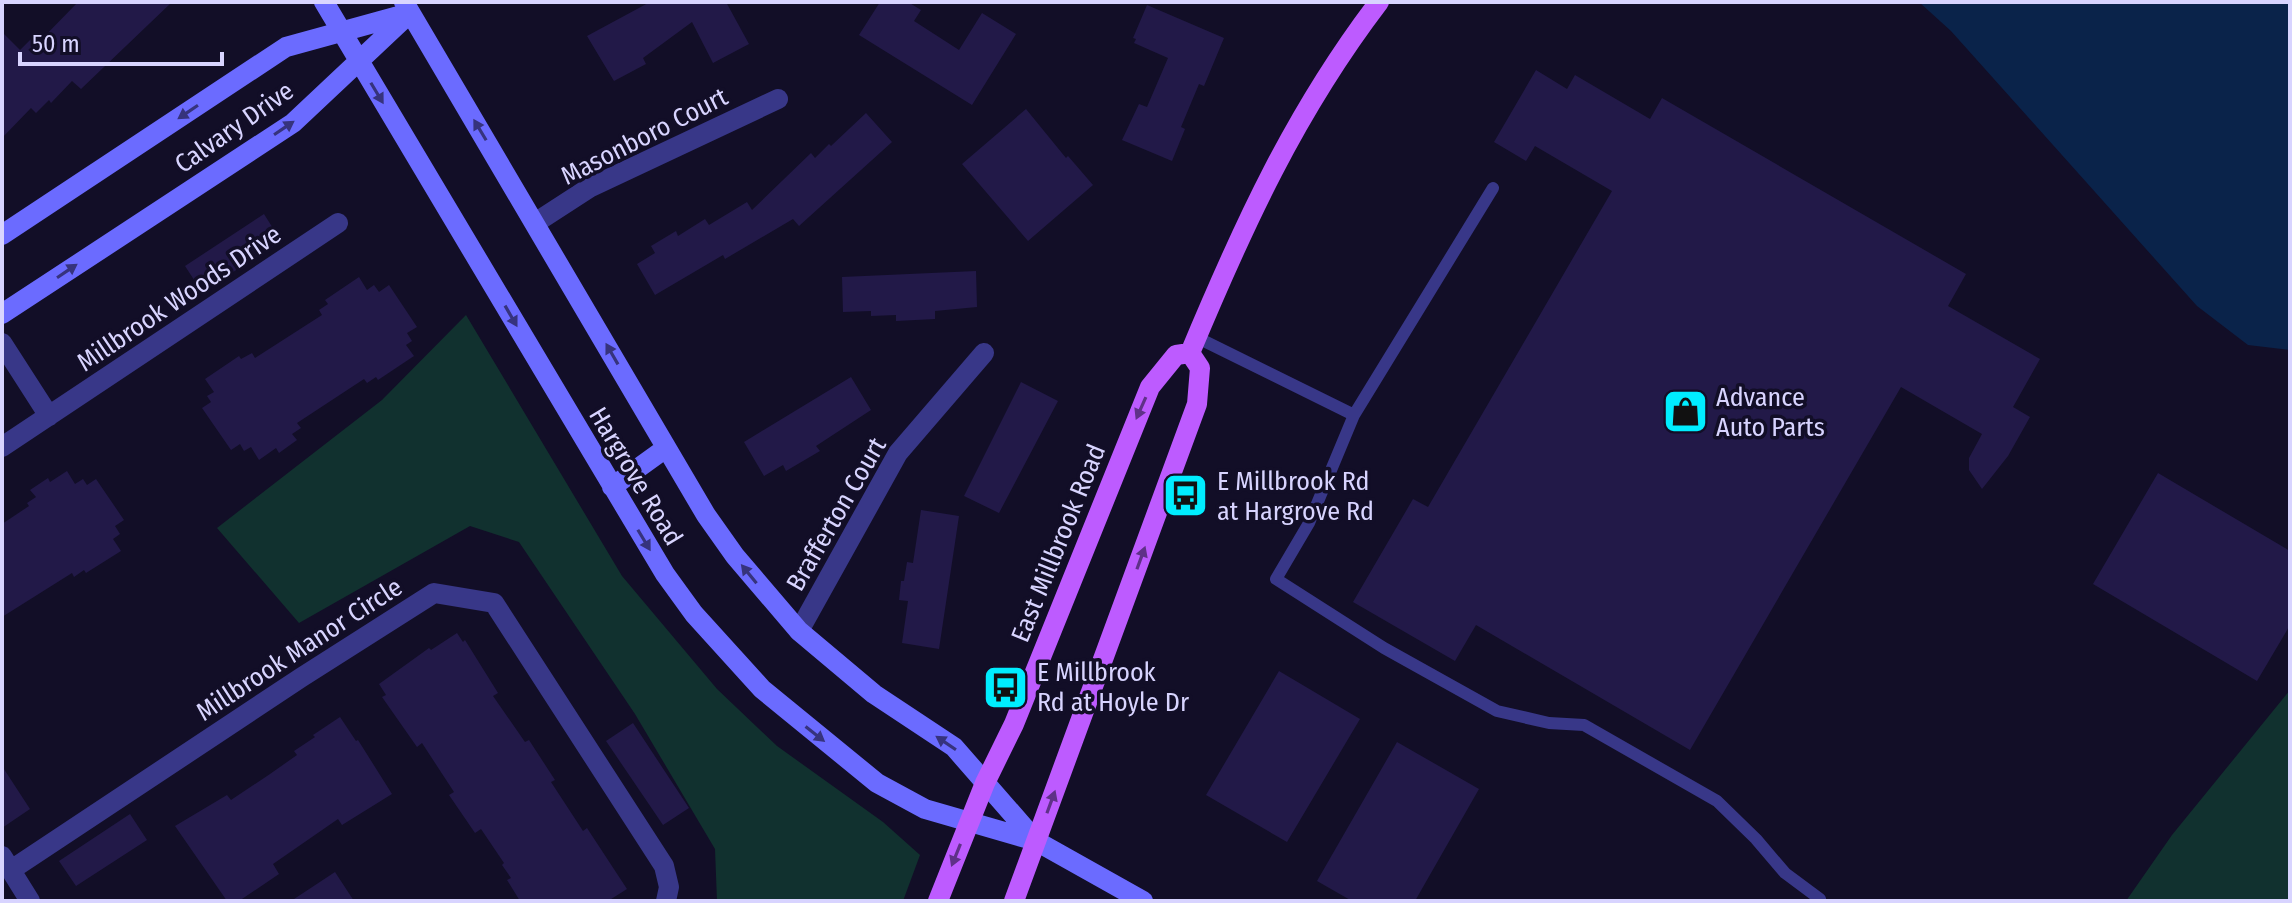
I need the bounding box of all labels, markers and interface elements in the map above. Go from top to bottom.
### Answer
scale bar [20,16,222,66]
text: 50 m [32,30,80,58]
street label: Calvary Drive [169,75,300,180]
street label: Masonboro Court [556,81,733,192]
one-way arrow [370,82,384,104]
one-way arrow [178,104,199,119]
one-way arrow [473,119,487,141]
one-way arrow [273,121,295,136]
street label: Millbrook Woods Drive [71,219,287,378]
one-way arrow [56,265,78,279]
one-way arrow [504,305,518,328]
one-way arrow [605,343,619,365]
place label: Advance Auto Parts [1716,382,1825,443]
shop icon: Advance Auto Parts [1661,388,1709,436]
one-way arrow [1134,396,1148,420]
street label: Hargrove Road [582,402,689,551]
street label: Brafferton Court [780,432,893,596]
street label: East Millbrook Road [1005,440,1112,647]
place label: E Millbrook Rd at Hargrove Rd [1217,466,1374,527]
bus stop icon: E Millbrook Rd at Hargrove Rd [1162,472,1210,520]
one-way arrow [637,529,651,551]
one-way arrow [1135,546,1148,570]
one-way arrow [742,564,758,584]
street label: Millbrook Manor Circle [191,571,408,728]
place label: E Millbrook Rd at Hoyle Dr [1037,657,1189,718]
bus stop icon: E Millbrook Rd at Hoyle Dr [982,663,1030,711]
one-way arrow [805,725,825,741]
one-way arrow [935,735,956,750]
one-way arrow [1045,789,1058,813]
one-way arrow [949,843,962,867]

